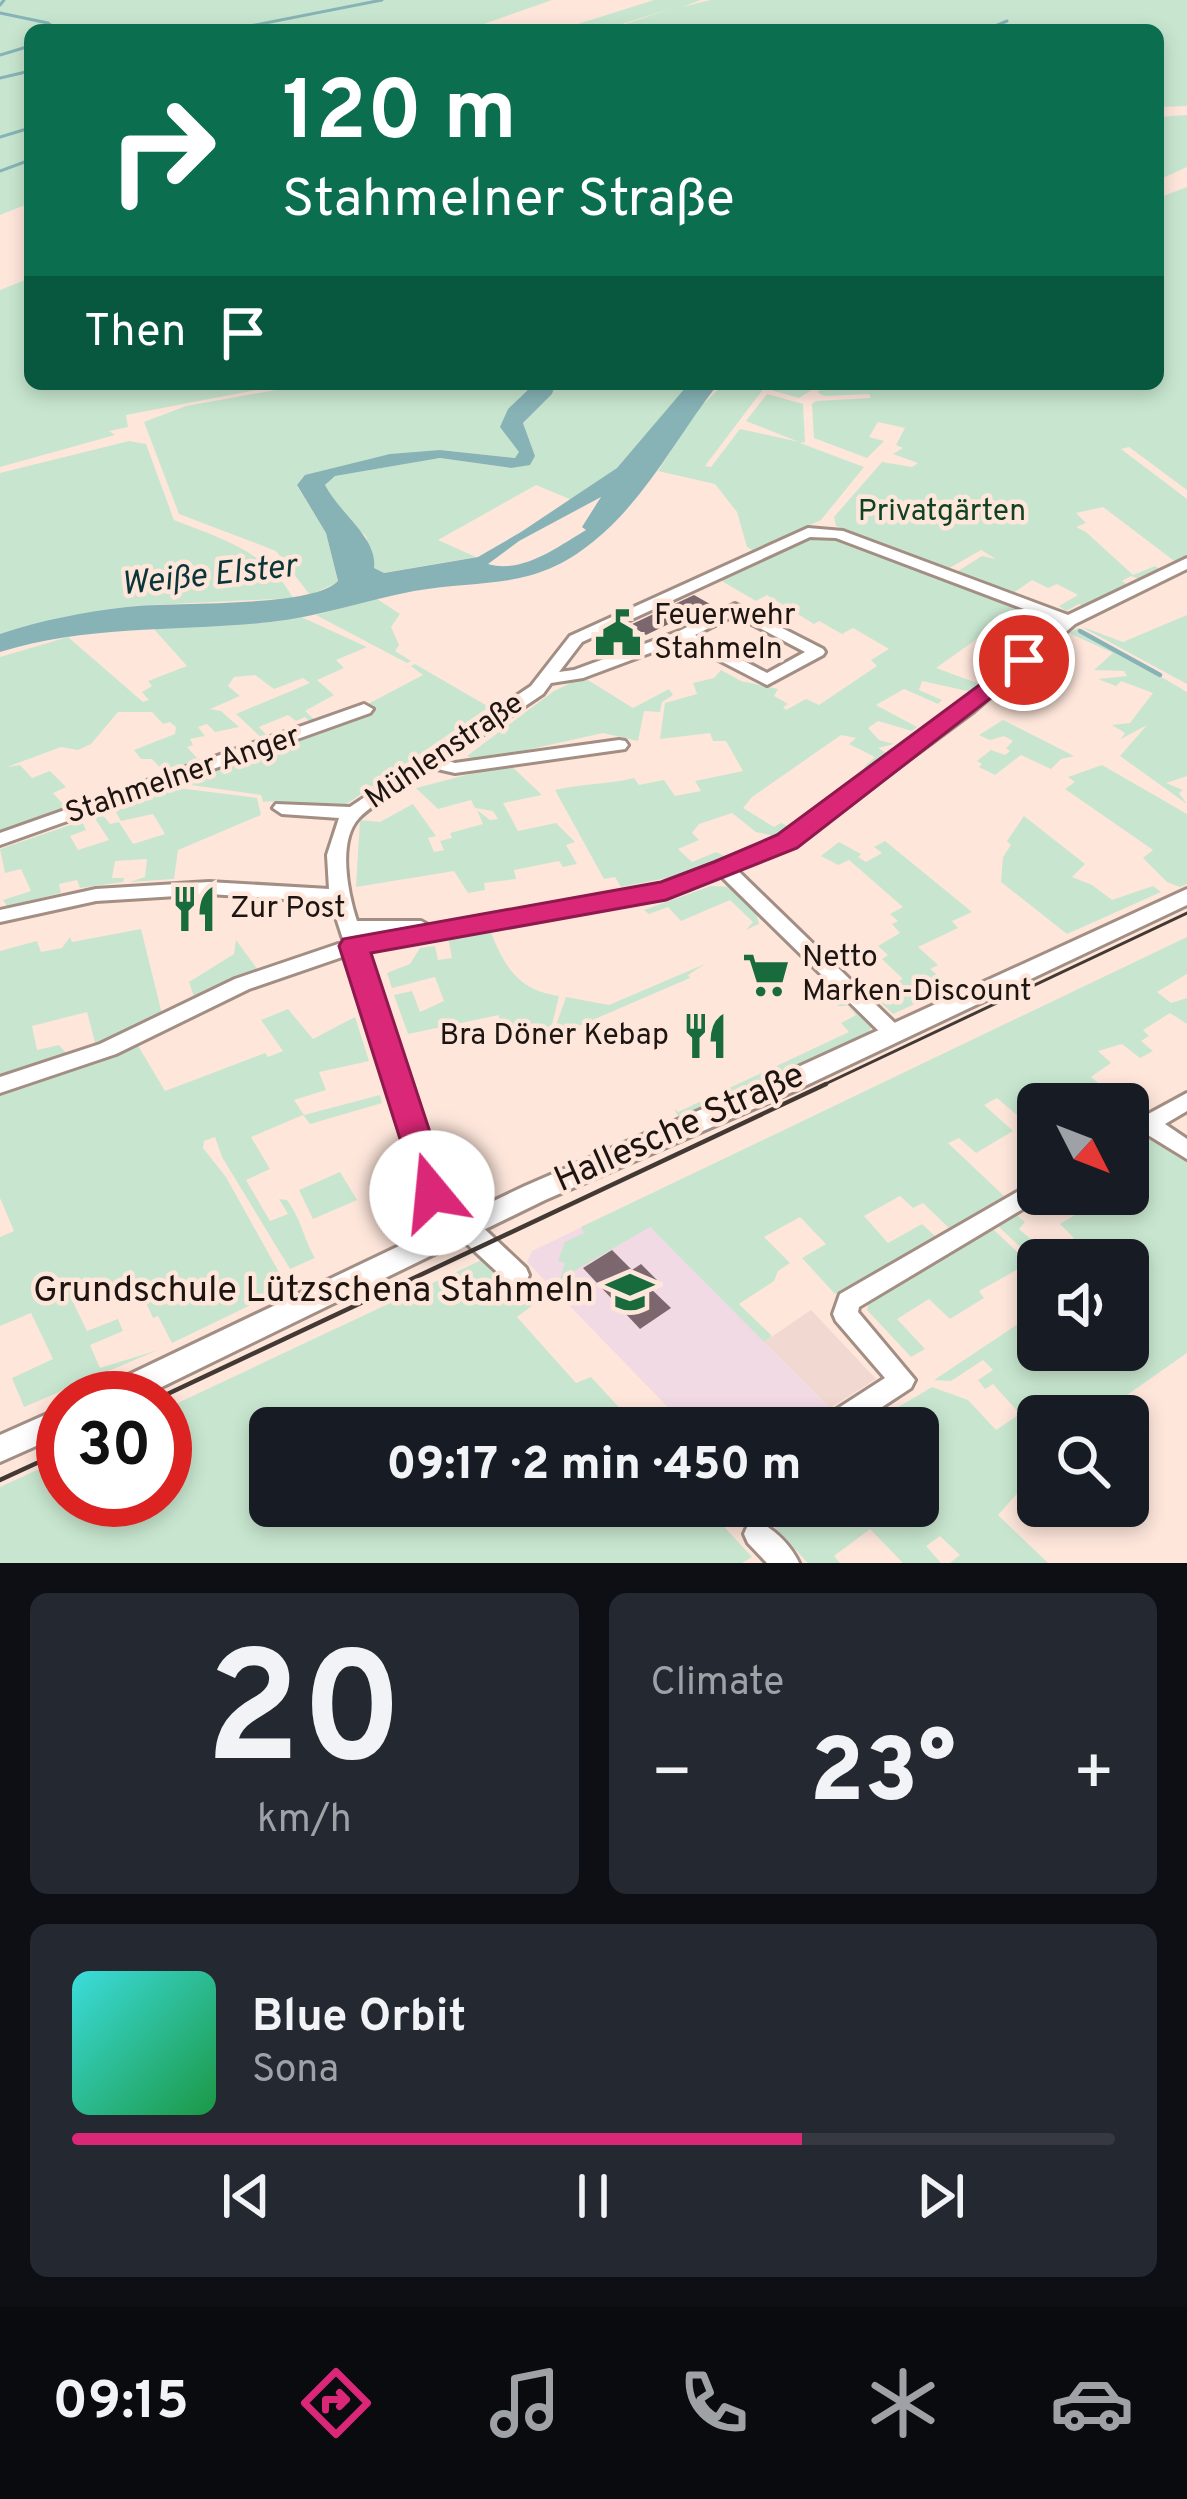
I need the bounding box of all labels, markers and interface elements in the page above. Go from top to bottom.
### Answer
text: 120 m [282,63,517,169]
icon: right [84,72,240,228]
text: Stahmelner Straße [282,167,735,236]
icon: arrive [210,300,276,366]
text: Then [84,305,186,362]
park label: Privatgärten [858,494,1026,531]
water label: Weiße Elster [119,547,301,607]
place label: Feuerwehr Stahmeln [654,598,796,669]
public building icon: Feuerwehr Stahmeln [593,608,643,658]
pin [973,609,1075,711]
icon: arrive [991,627,1057,693]
street label: Mühlenstraße [359,686,531,818]
street label: Stahmelner Anger [61,718,305,833]
restaurant icon: Zur Post [169,884,219,934]
place label: Zur Post [230,891,346,928]
place label: Netto Marken-Discount [802,940,1032,1011]
supermarket icon: Netto Marken-Discount [741,950,791,1000]
restaurant icon: Bra Döner Kebap [680,1011,730,1061]
place label: Bra Döner Kebap [440,1018,669,1055]
street label: Hallesche Straße [548,1053,812,1205]
north arrow [1017,1083,1149,1215]
map controls [1017,1083,1149,1527]
position arrow [369,1130,495,1256]
button: sound [1017,1239,1149,1371]
school or university icon: Grundschule Lützschena Stahmeln [605,1267,655,1317]
place label: Grundschule Lützschena Stahmeln [33,1269,594,1315]
speed limit sign: 30 [36,1371,192,1527]
button: search [1017,1395,1149,1527]
text: 09:17 · 2 min · 450 m [387,1438,801,1495]
text: 20 [205,1620,403,1818]
text: Climate [651,1660,784,1709]
text: 23° [809,1720,956,1833]
text: − [651,1735,693,1818]
text: + [1072,1735,1115,1818]
text: km/h [257,1797,352,1846]
text: Blue Orbit [252,1990,466,2047]
text: Sona [252,2047,339,2096]
icon: previous [213,2163,279,2229]
icon: pause [560,2163,626,2229]
icon: next [908,2163,974,2229]
icon: directions [294,2361,378,2445]
icon: music [483,2361,567,2445]
icon: phone [672,2361,756,2445]
icon: climate [861,2361,945,2445]
icon: car [1050,2361,1134,2445]
text: 09:15 [53,2369,189,2438]

